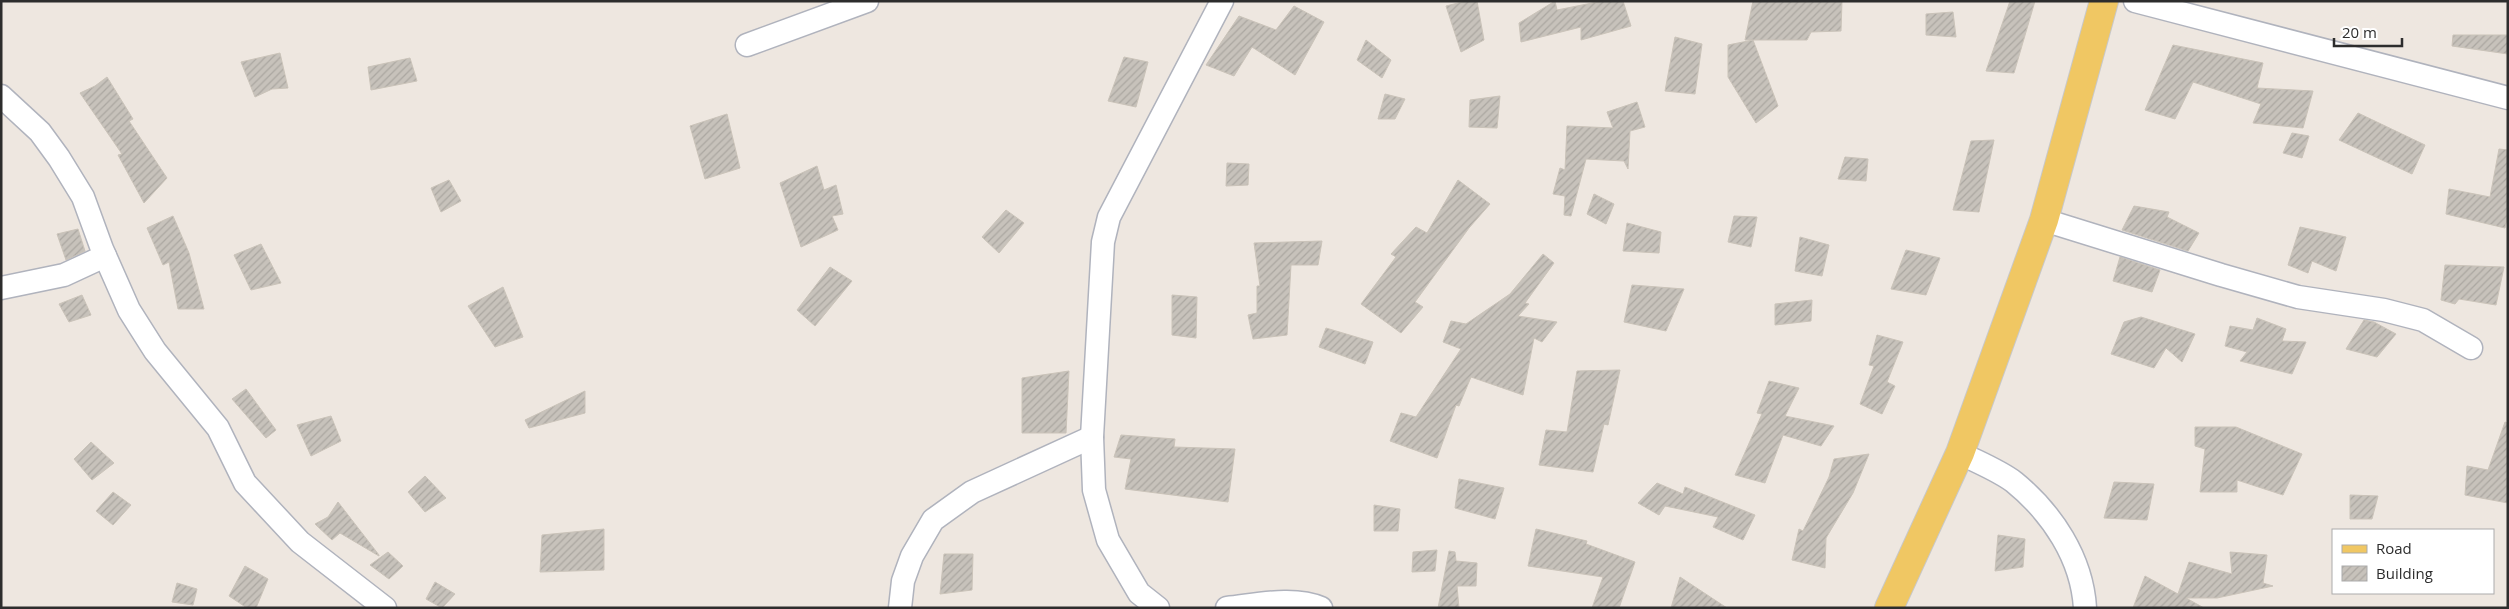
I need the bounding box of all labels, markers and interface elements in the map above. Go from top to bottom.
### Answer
scale bar [2334,15,2402,47]
text: 20 m [2342,22,2377,42]
legend [2332,529,2494,594]
text: Road [2376,538,2412,558]
text: Building [2376,563,2433,583]

